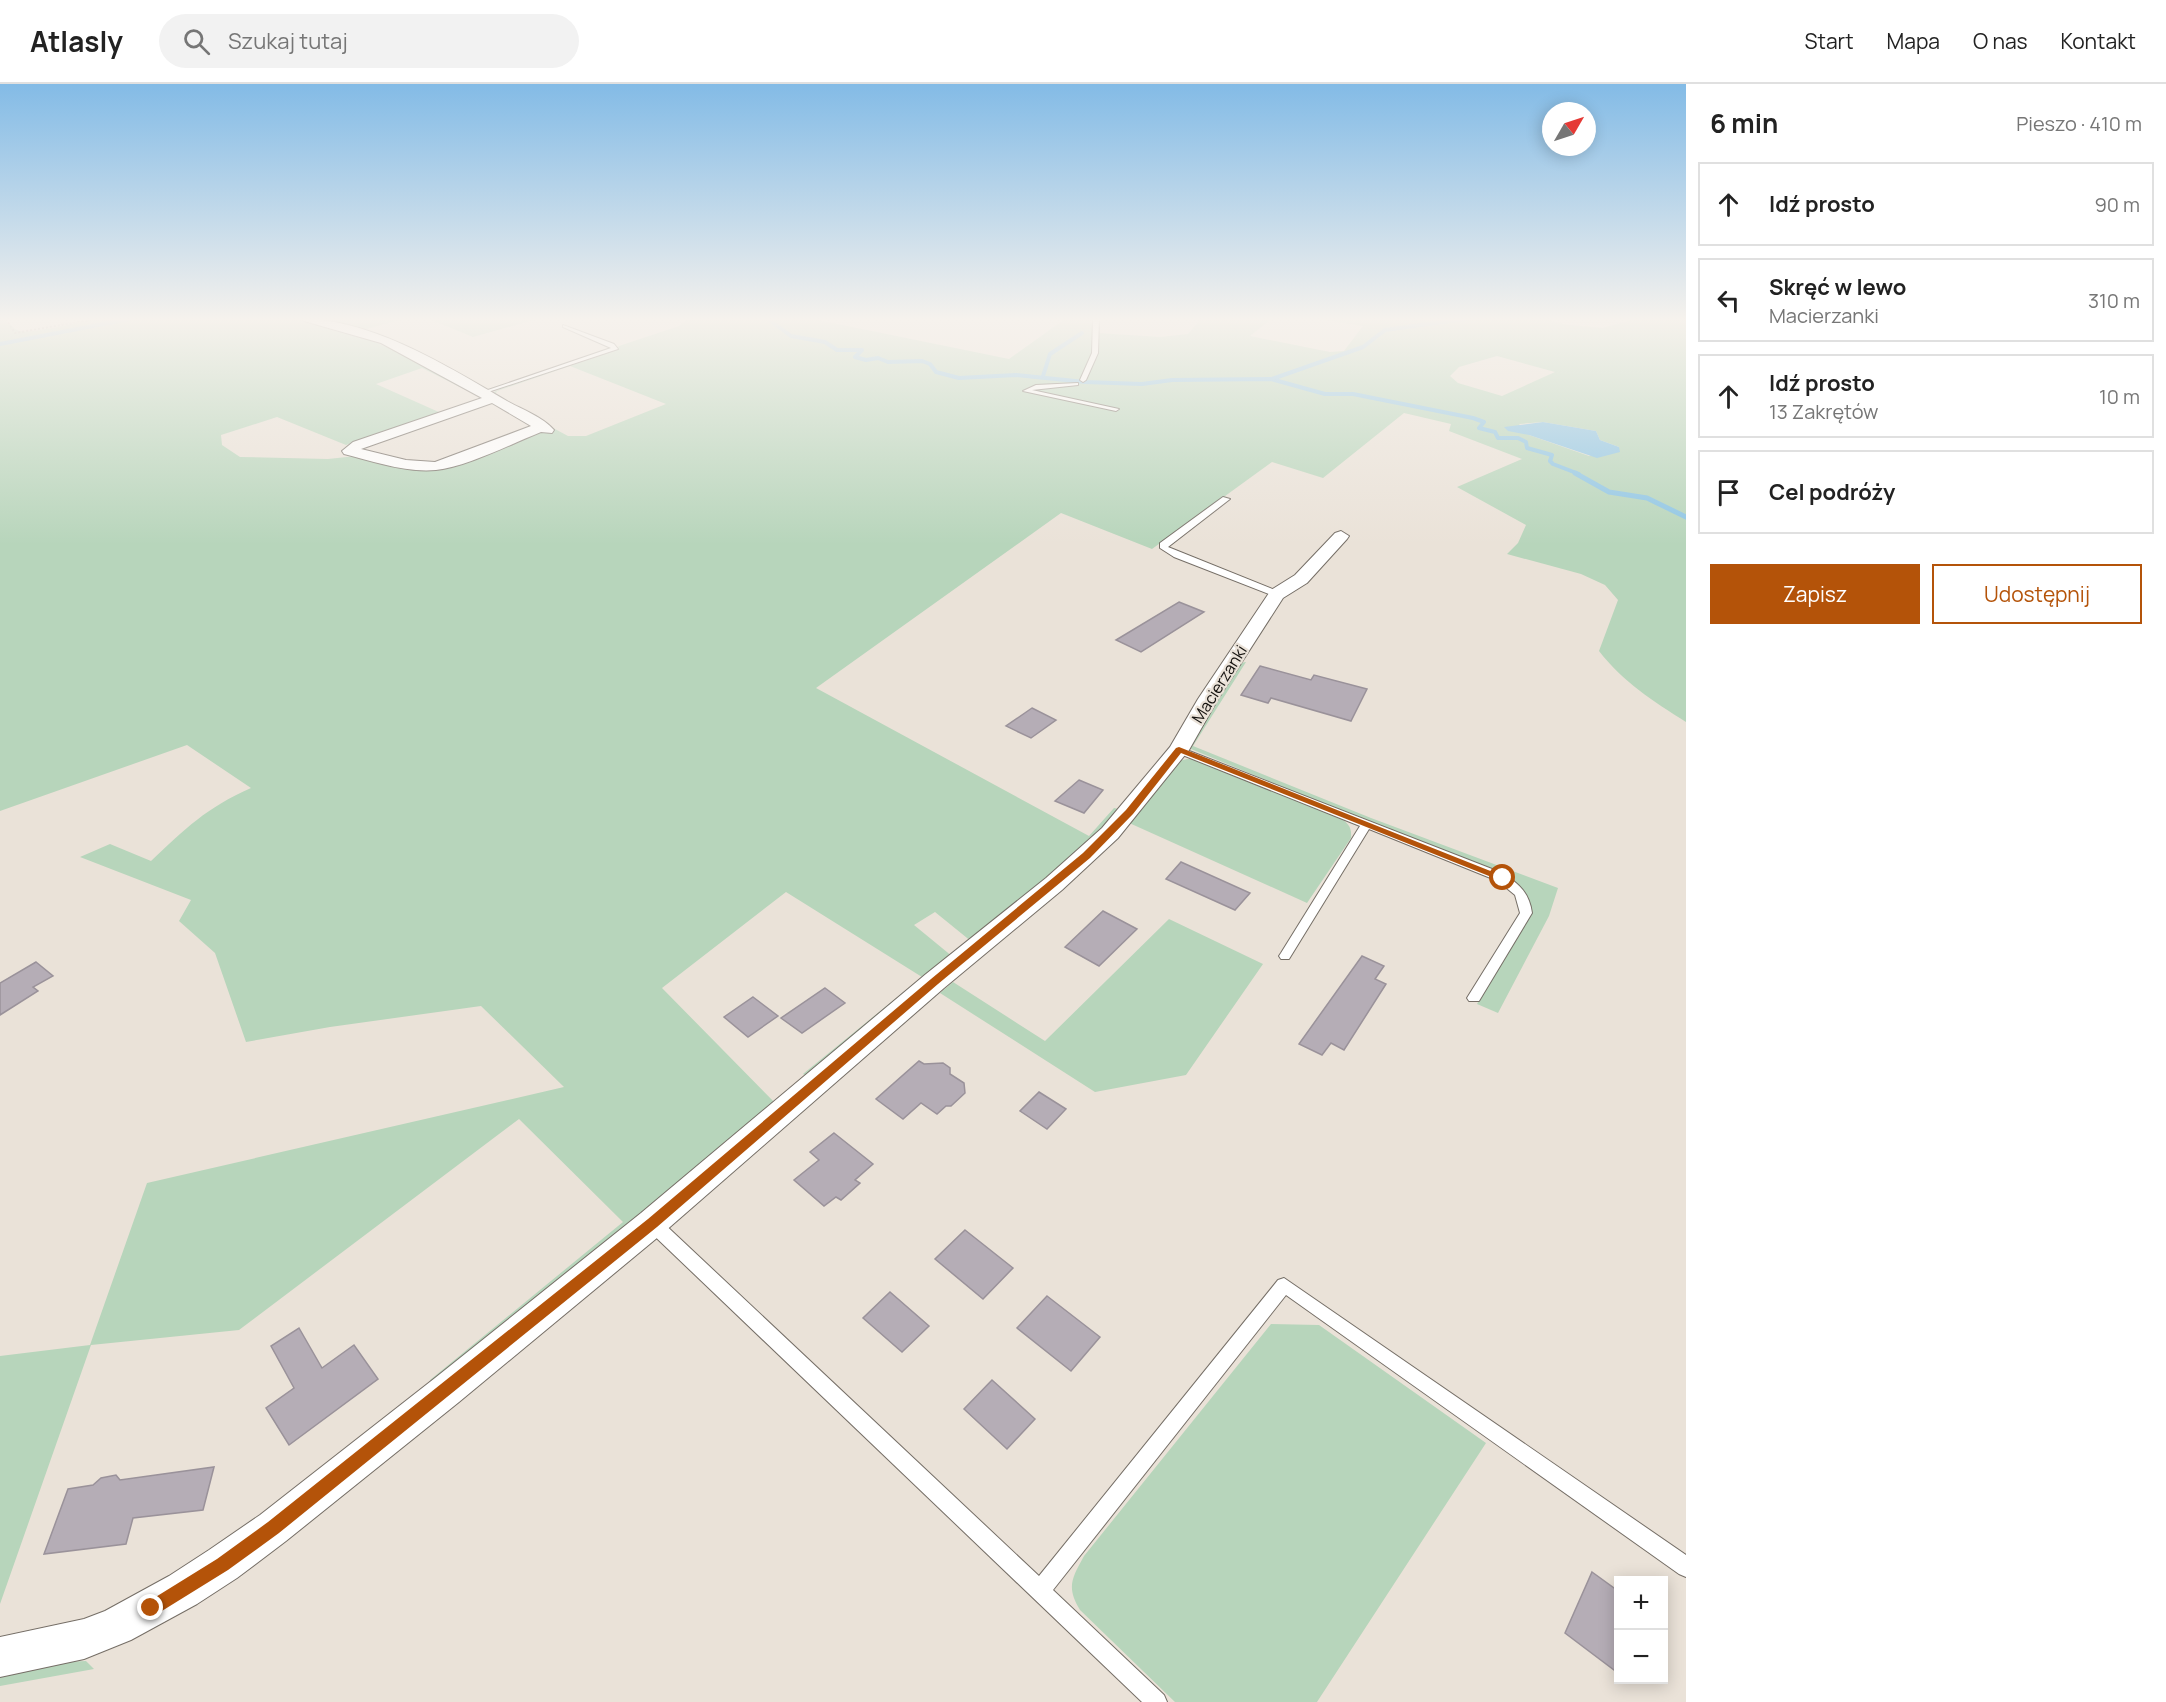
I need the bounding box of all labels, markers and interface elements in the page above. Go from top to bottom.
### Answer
search box [159,14,579,68]
text: Atlasly [30,22,123,60]
icon: search [180,25,213,58]
text: Szukaj tutaj [228,26,348,56]
text: Start [1805,27,1854,55]
text: Mapa [1887,27,1940,55]
text: O nas [1973,27,2028,55]
text: Kontakt [2061,27,2136,55]
north arrow [1542,102,1596,156]
text: 6 min [1710,105,1778,141]
text: Pieszo · 410 m [2016,110,2142,137]
icon: ahead [1712,188,1745,221]
text: Idź prosto [1769,189,1875,219]
text: 90 m [2094,191,2140,218]
text: Skręć w lewo [1769,272,1906,302]
icon: left [1712,284,1745,317]
text: 310 m [2088,287,2140,314]
text: Macierzanki [1769,302,1879,329]
text: Idź prosto [1769,368,1875,398]
icon: ahead [1712,380,1745,413]
text: 10 m [2099,383,2140,410]
text: 13 Zakrętów [1769,398,1878,425]
icon: arrive [1712,476,1745,509]
text: Cel podróży [1769,477,1895,507]
button: Zapisz [1710,564,1920,624]
button: Udostępnij [1932,564,2142,624]
street label: Macierzanki [1186,641,1252,727]
route start [1489,864,1515,890]
map controls [1614,1576,1668,1684]
button: + [1614,1576,1668,1630]
route end [137,1594,163,1620]
button: − [1614,1630,1668,1684]

